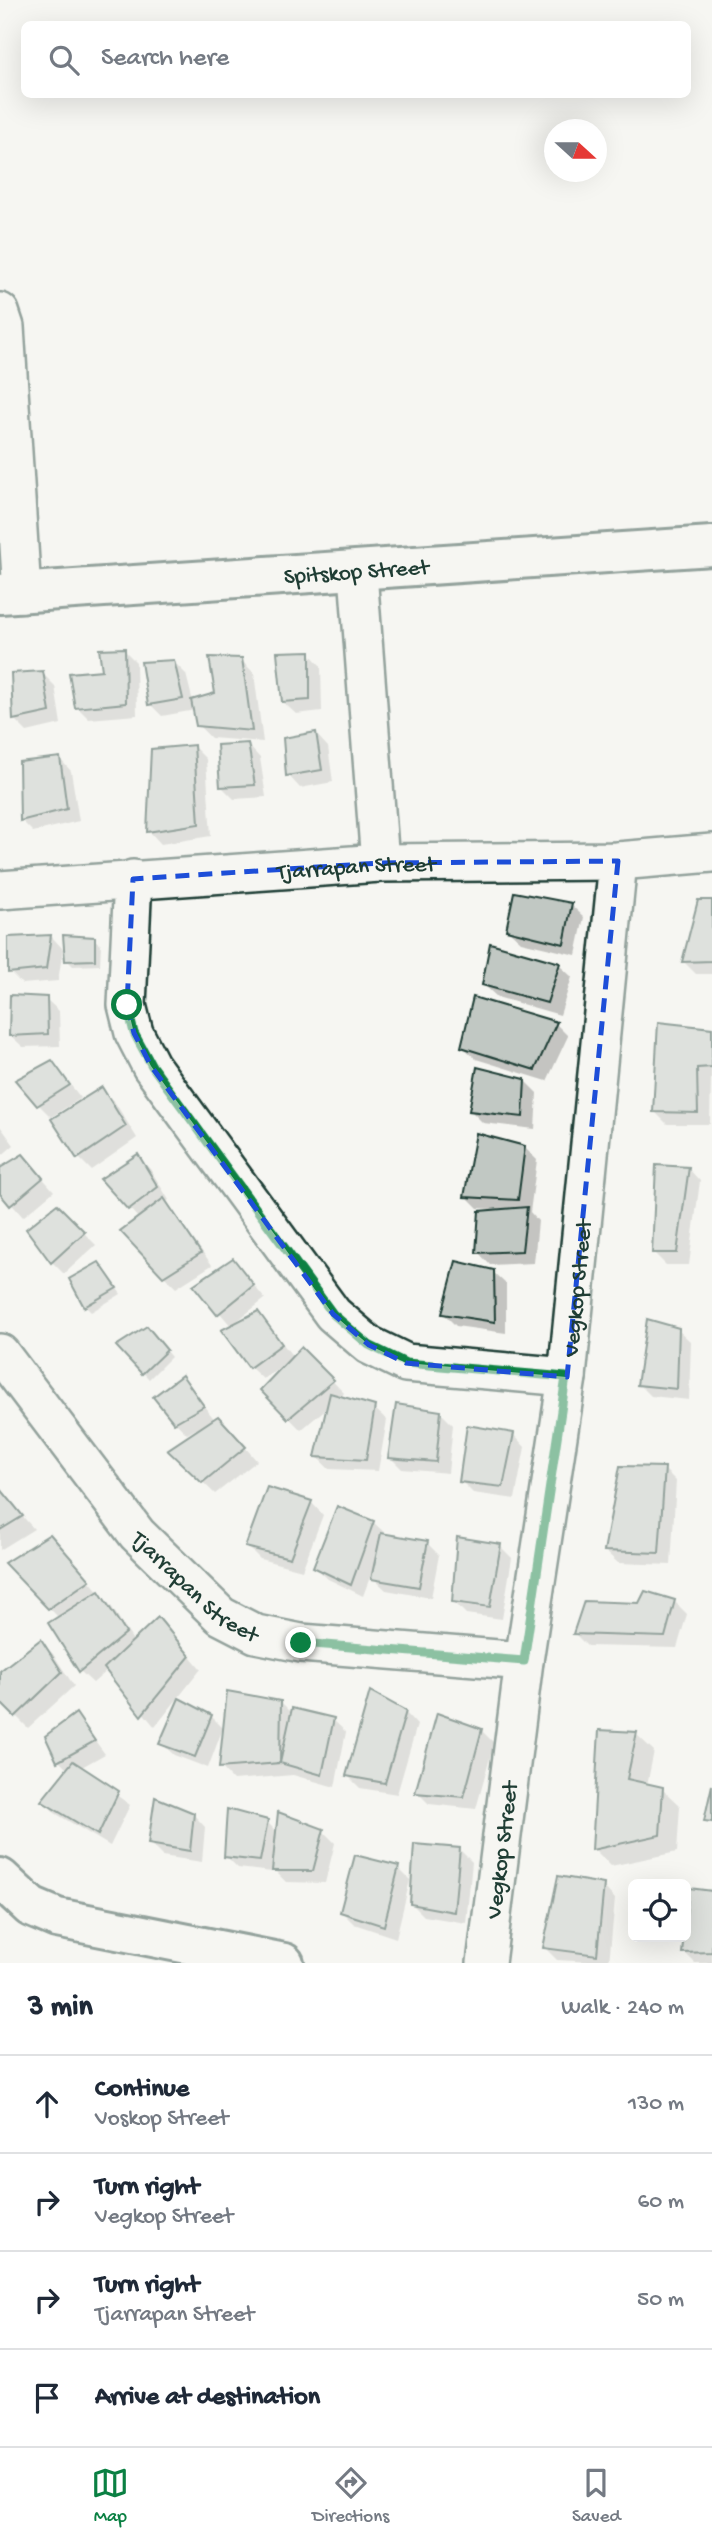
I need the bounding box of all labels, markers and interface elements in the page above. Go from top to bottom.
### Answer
search box [21,21,691,98]
icon: search [45,41,83,79]
text: Search here [101,44,229,75]
north arrow [544,119,607,182]
street label: Spitskop Street [283,555,431,592]
street label: Tjarrapan Street [274,853,437,887]
route start [111,989,142,1020]
street label: Vegkop Street [559,1217,600,1359]
street label: Tjarrapan Street [123,1525,264,1651]
route end [285,1627,316,1658]
street label: Vegkop Street [482,1779,526,1922]
map controls [628,1879,691,1942]
button: locate [628,1879,691,1942]
text: 3 min [28,1991,93,2026]
text: Walk · 240 m [561,1995,684,2022]
text: Continue [95,2075,189,2106]
icon: ahead [28,2085,66,2123]
text: 130 m [628,2091,684,2118]
text: Voskop Street [95,2106,229,2133]
text: Turn right [95,2173,199,2204]
icon: right [28,2183,66,2221]
text: 60 m [638,2189,684,2216]
text: Vegkop Street [95,2204,233,2231]
text: Turn right [95,2271,199,2302]
icon: right [28,2281,66,2319]
text: 50 m [637,2287,684,2314]
text: Tjarrapan Street [95,2302,254,2329]
icon: arrive [28,2379,66,2417]
text: Arrive at destination [95,2383,320,2414]
tab: Map [91,2464,129,2529]
tab: Directions [312,2464,389,2529]
tab: Saved [572,2464,621,2529]

